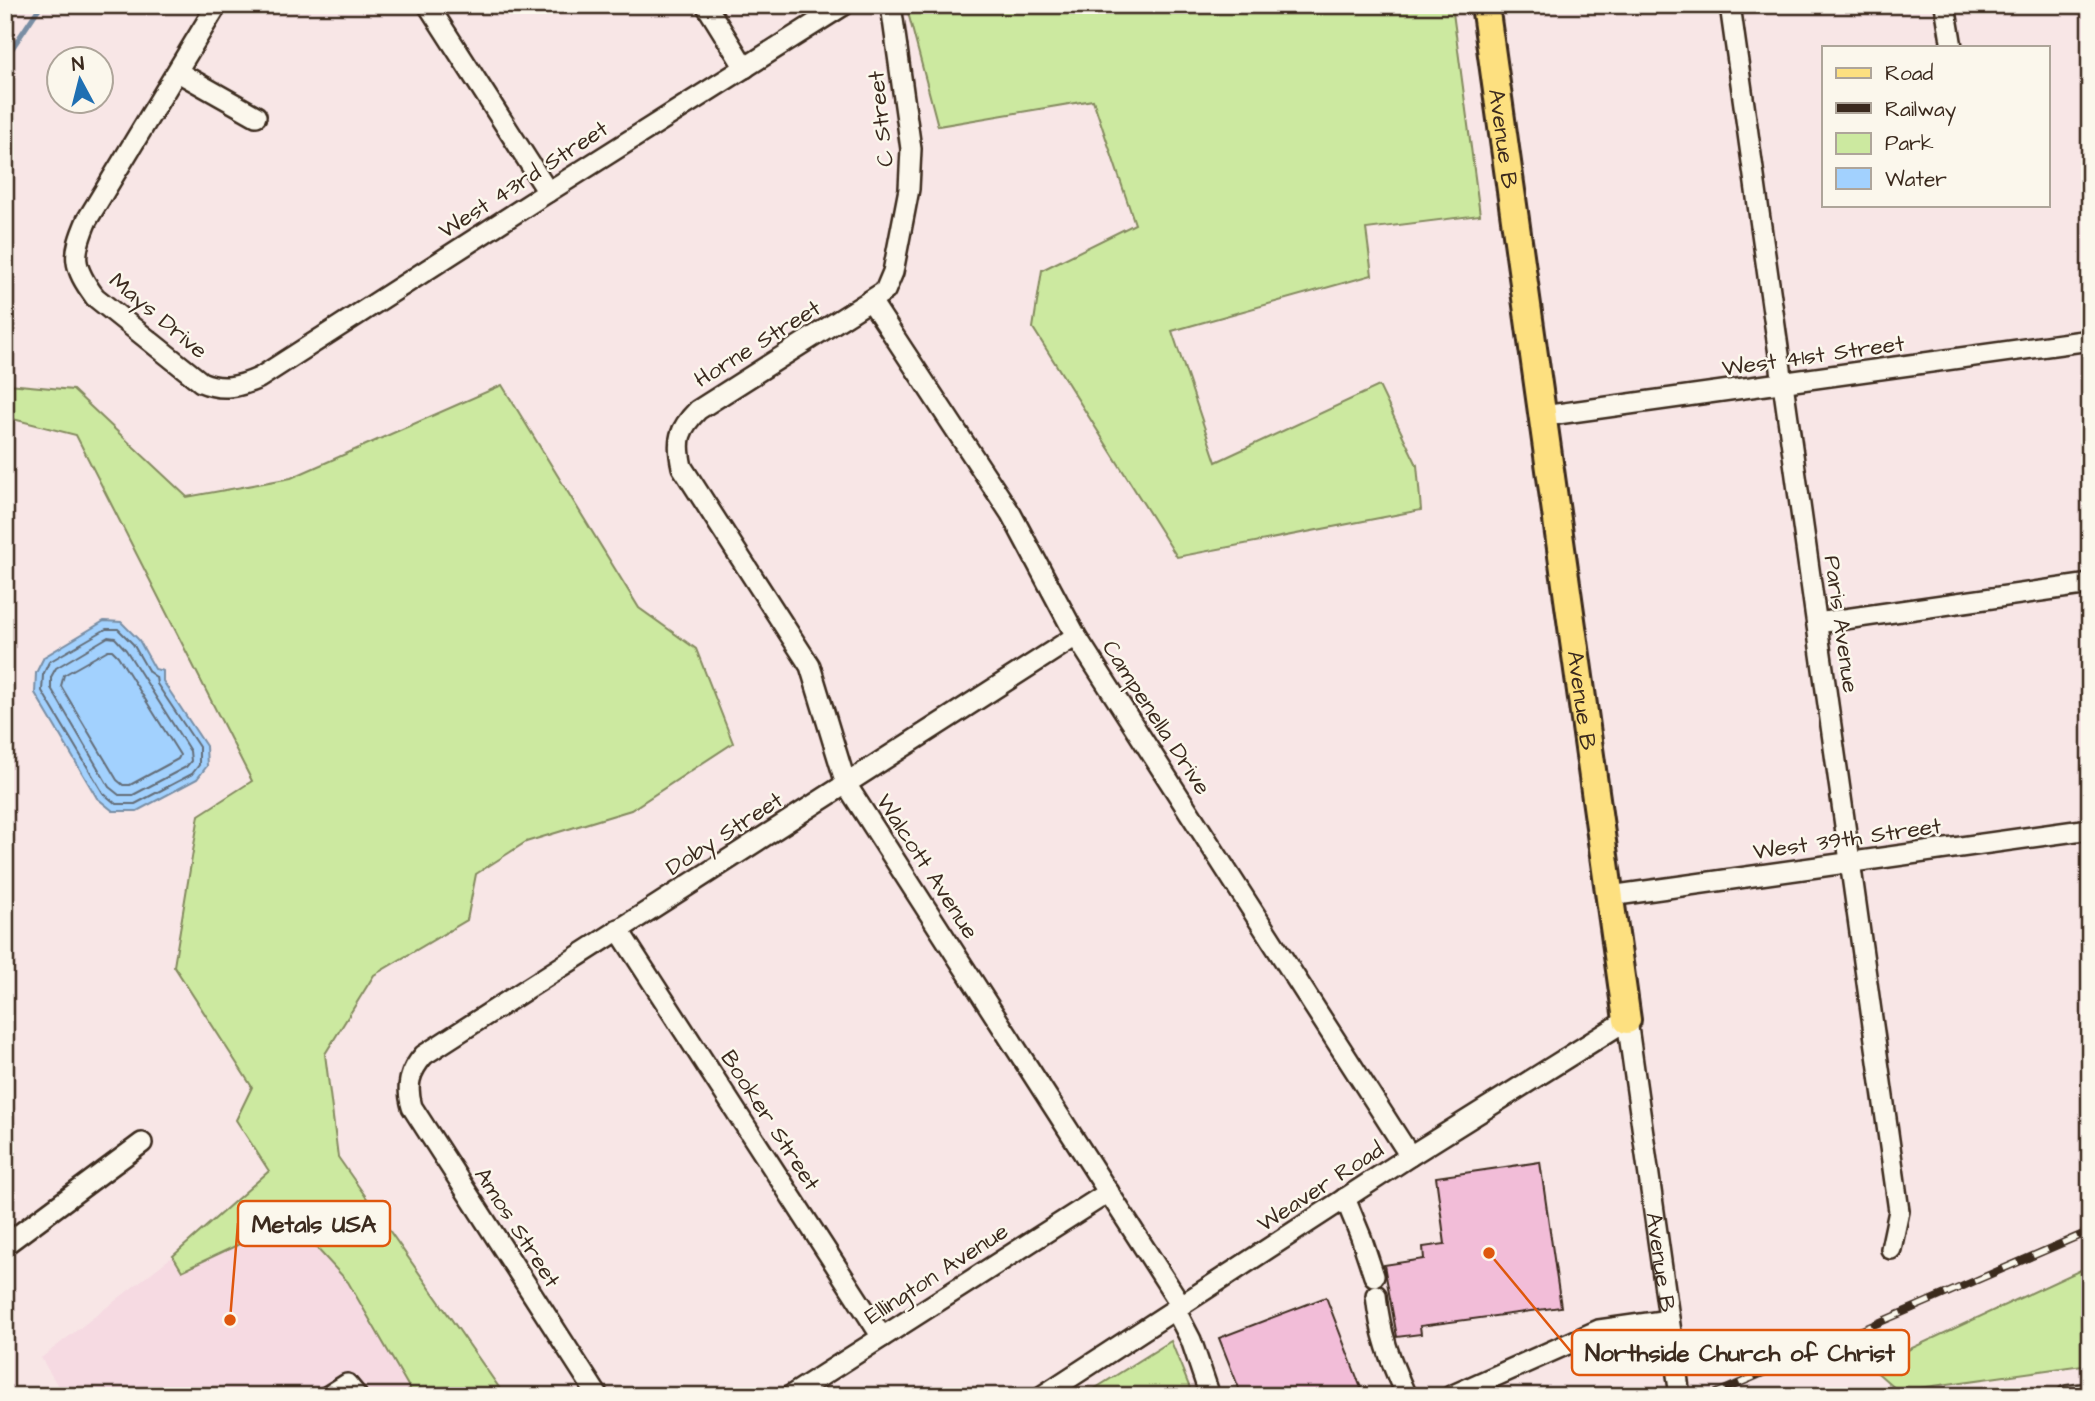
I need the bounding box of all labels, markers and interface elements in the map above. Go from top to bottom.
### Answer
north arrow [46,46,116,116]
legend [1822,46,2050,206]
text: N [71,50,86,79]
text: Road [1885,59,1933,88]
street label: C Street [860,69,902,169]
street label: Avenue B [1480,87,1526,191]
text: Railway [1885,95,1957,126]
street label: West 43rd Street [433,113,615,247]
text: Park [1885,129,1934,158]
text: Water [1885,165,1947,194]
street label: Mays Drive [102,265,214,367]
street label: Horne Street [688,292,828,395]
street label: West 41st Street [1720,327,1907,385]
street label: Paris Avenue [1816,554,1866,695]
street label: Campenella Drive [1094,634,1218,801]
street label: Avenue B [1558,648,1604,752]
street label: Doby Street [660,784,790,884]
street label: Walcott Avenue [868,788,986,945]
street label: West 39th Street [1751,810,1944,868]
street label: Booker Street [713,1044,828,1198]
street label: Weaver Road [1251,1134,1390,1240]
street label: Amos Street [466,1161,568,1294]
callout: Metals USA [238,1201,390,1246]
text: Metals USA [252,1208,377,1242]
street label: Avenue B [1637,1210,1683,1314]
street label: Ellington Avenue [858,1215,1015,1333]
callout: Northside Church of Christ [1572,1330,1909,1375]
text: Northside Church of Christ [1585,1337,1895,1371]

